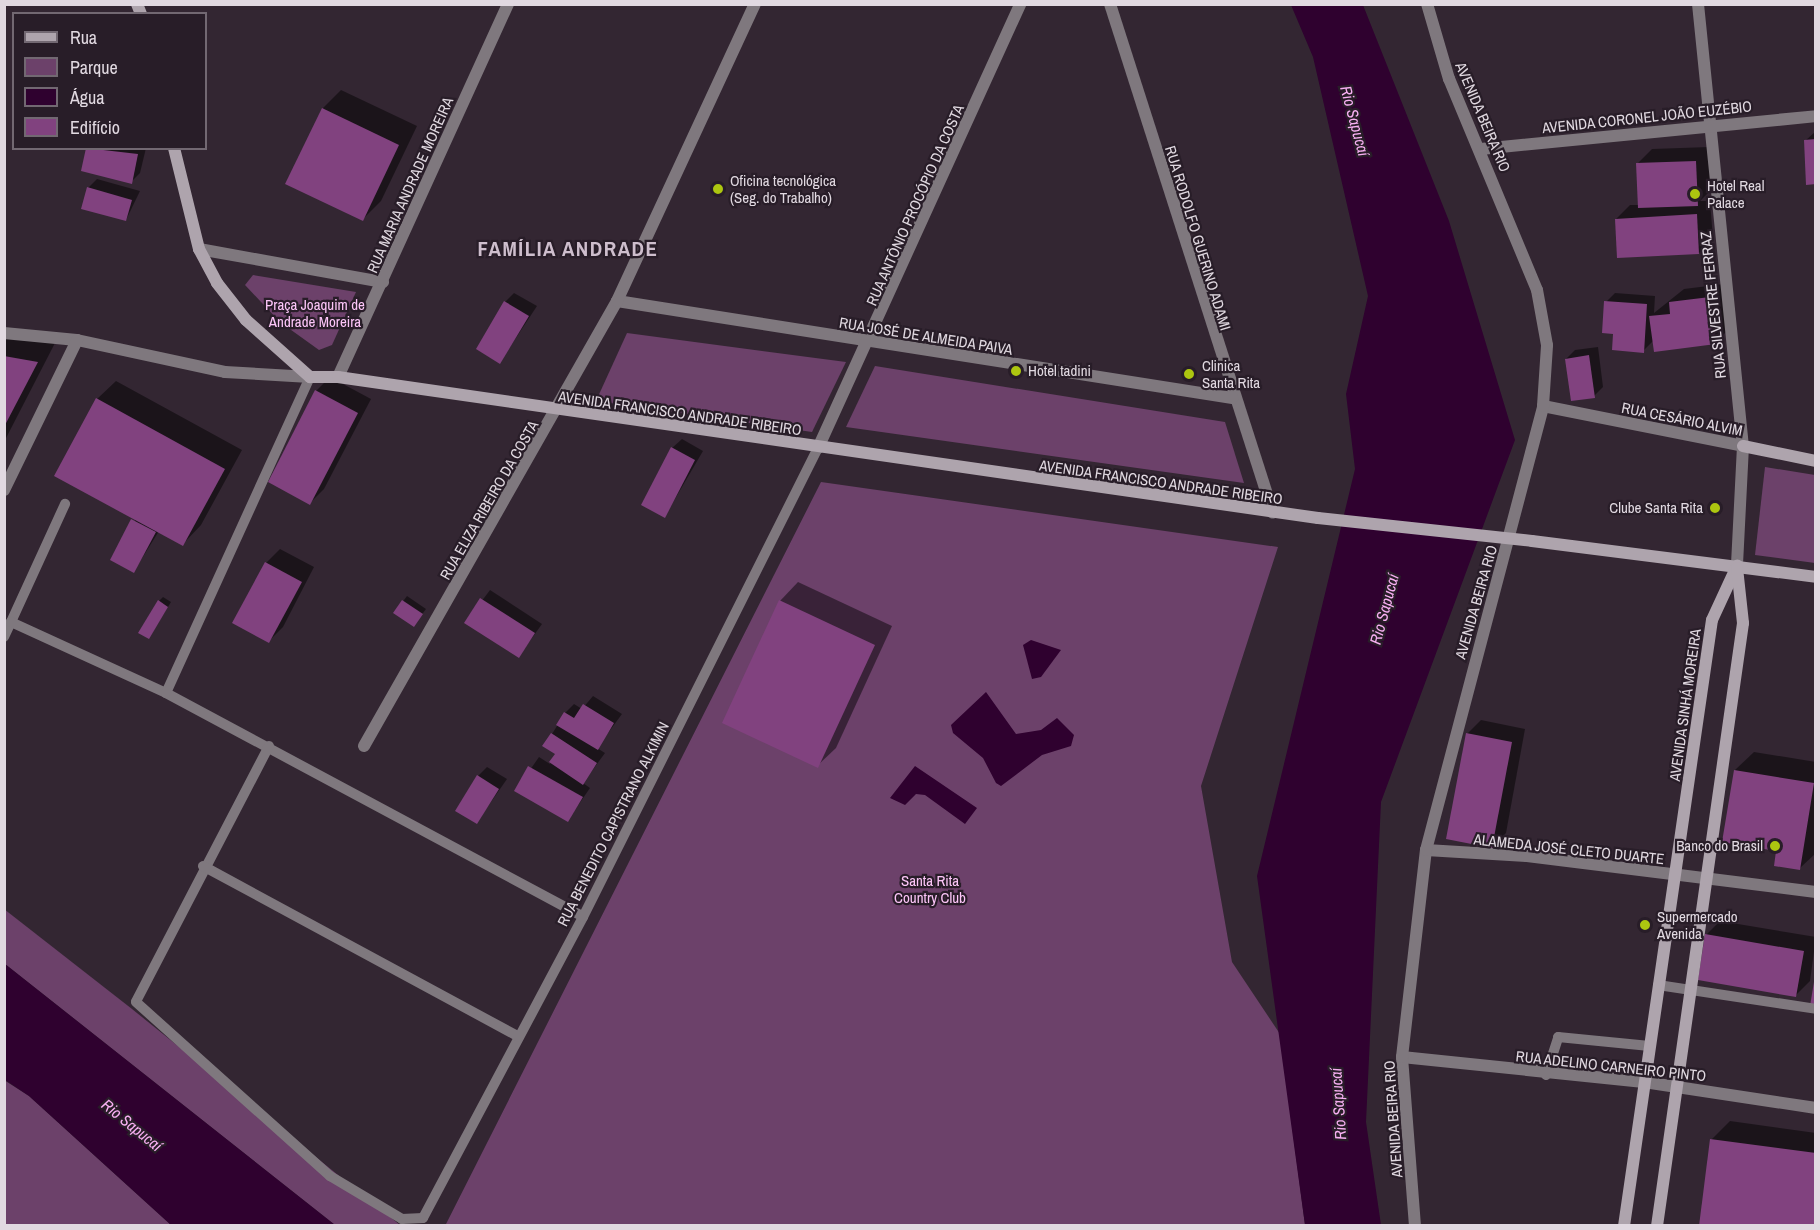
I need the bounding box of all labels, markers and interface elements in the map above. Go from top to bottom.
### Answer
legend [12,12,207,150]
text: Rua [70,25,97,50]
text: Parque [70,55,118,80]
street label: AVENIDA BEIRA RIO [1452,59,1514,175]
water label: Rio Sapucaí [1336,84,1374,158]
text: Água [70,85,104,110]
street label: RUA MARIA ANDRADE MOREIRA [363,93,457,277]
street label: AVENIDA CORONEL JOÃO EUZÉBIO [1541,97,1753,137]
street label: RUA ANTÔNIO PROCÓPIO DA COSTA [862,101,968,309]
text: Edifício [70,115,120,140]
street label: RUA RODOLFO GUERINO ADAMI [1161,143,1235,333]
place label: Oficina tecnológica (Seg. do Trabalho) [730,171,836,206]
place label: Hotel Real Palace [1707,176,1764,211]
marker: Oficina tecnológica (Seg. do Trabalho) [711,182,725,196]
marker: Hotel Real Palace [1688,187,1702,201]
street label: RUA SILVESTRE FERRAZ [1696,230,1730,380]
district label: FAMÍLIA ANDRADE [477,236,659,262]
park label: Praça Joaquim de Andrade Moreira [265,295,365,330]
street label: RUA JOSÉ DE ALMEIDA PAIVA [837,313,1015,359]
place label: Clinica Santa Rita [1202,356,1260,391]
place label: Hotel tadini [1028,362,1091,380]
marker: Hotel tadini [1009,364,1023,378]
marker: Clinica Santa Rita [1180,365,1198,383]
street label: AVENIDA FRANCISCO ANDRADE RIBEIRO [557,387,803,439]
street label: RUA CESÁRIO ALVIM [1619,398,1745,440]
street label: RUA ELIZA RIBEIRO DA COSTA [435,416,543,584]
street label: AVENIDA FRANCISCO ANDRADE RIBEIRO [1038,456,1284,508]
place label: Clube Santa Rita [1609,499,1703,517]
marker: Clube Santa Rita [1708,501,1722,515]
street label: AVENIDA BEIRA RIO [1451,542,1501,662]
water label: Rio Sapucaí [1365,572,1403,646]
street label: AVENIDA SINHÁ MOREIRA [1665,627,1705,783]
street label: RUA BENEDITO CAPISTRANO ALKIMIN [553,718,673,930]
street label: ALAMEDA JOSÉ CLETO DUARTE [1472,830,1666,868]
place label: Banco do Brasil [1676,837,1763,855]
marker: Banco do Brasil [1768,839,1782,853]
park label: Santa Rita Country Club [894,871,966,906]
place label: Supermercado Avenida [1657,907,1738,942]
marker: Supermercado Avenida [1638,918,1652,932]
street label: RUA ADELINO CARNEIRO PINTO [1514,1047,1708,1085]
street label: AVENIDA BEIRA RIO [1380,1059,1406,1179]
water label: Rio Sapucaí [1326,1067,1350,1141]
water label: Rio Sapucaí [98,1095,166,1155]

